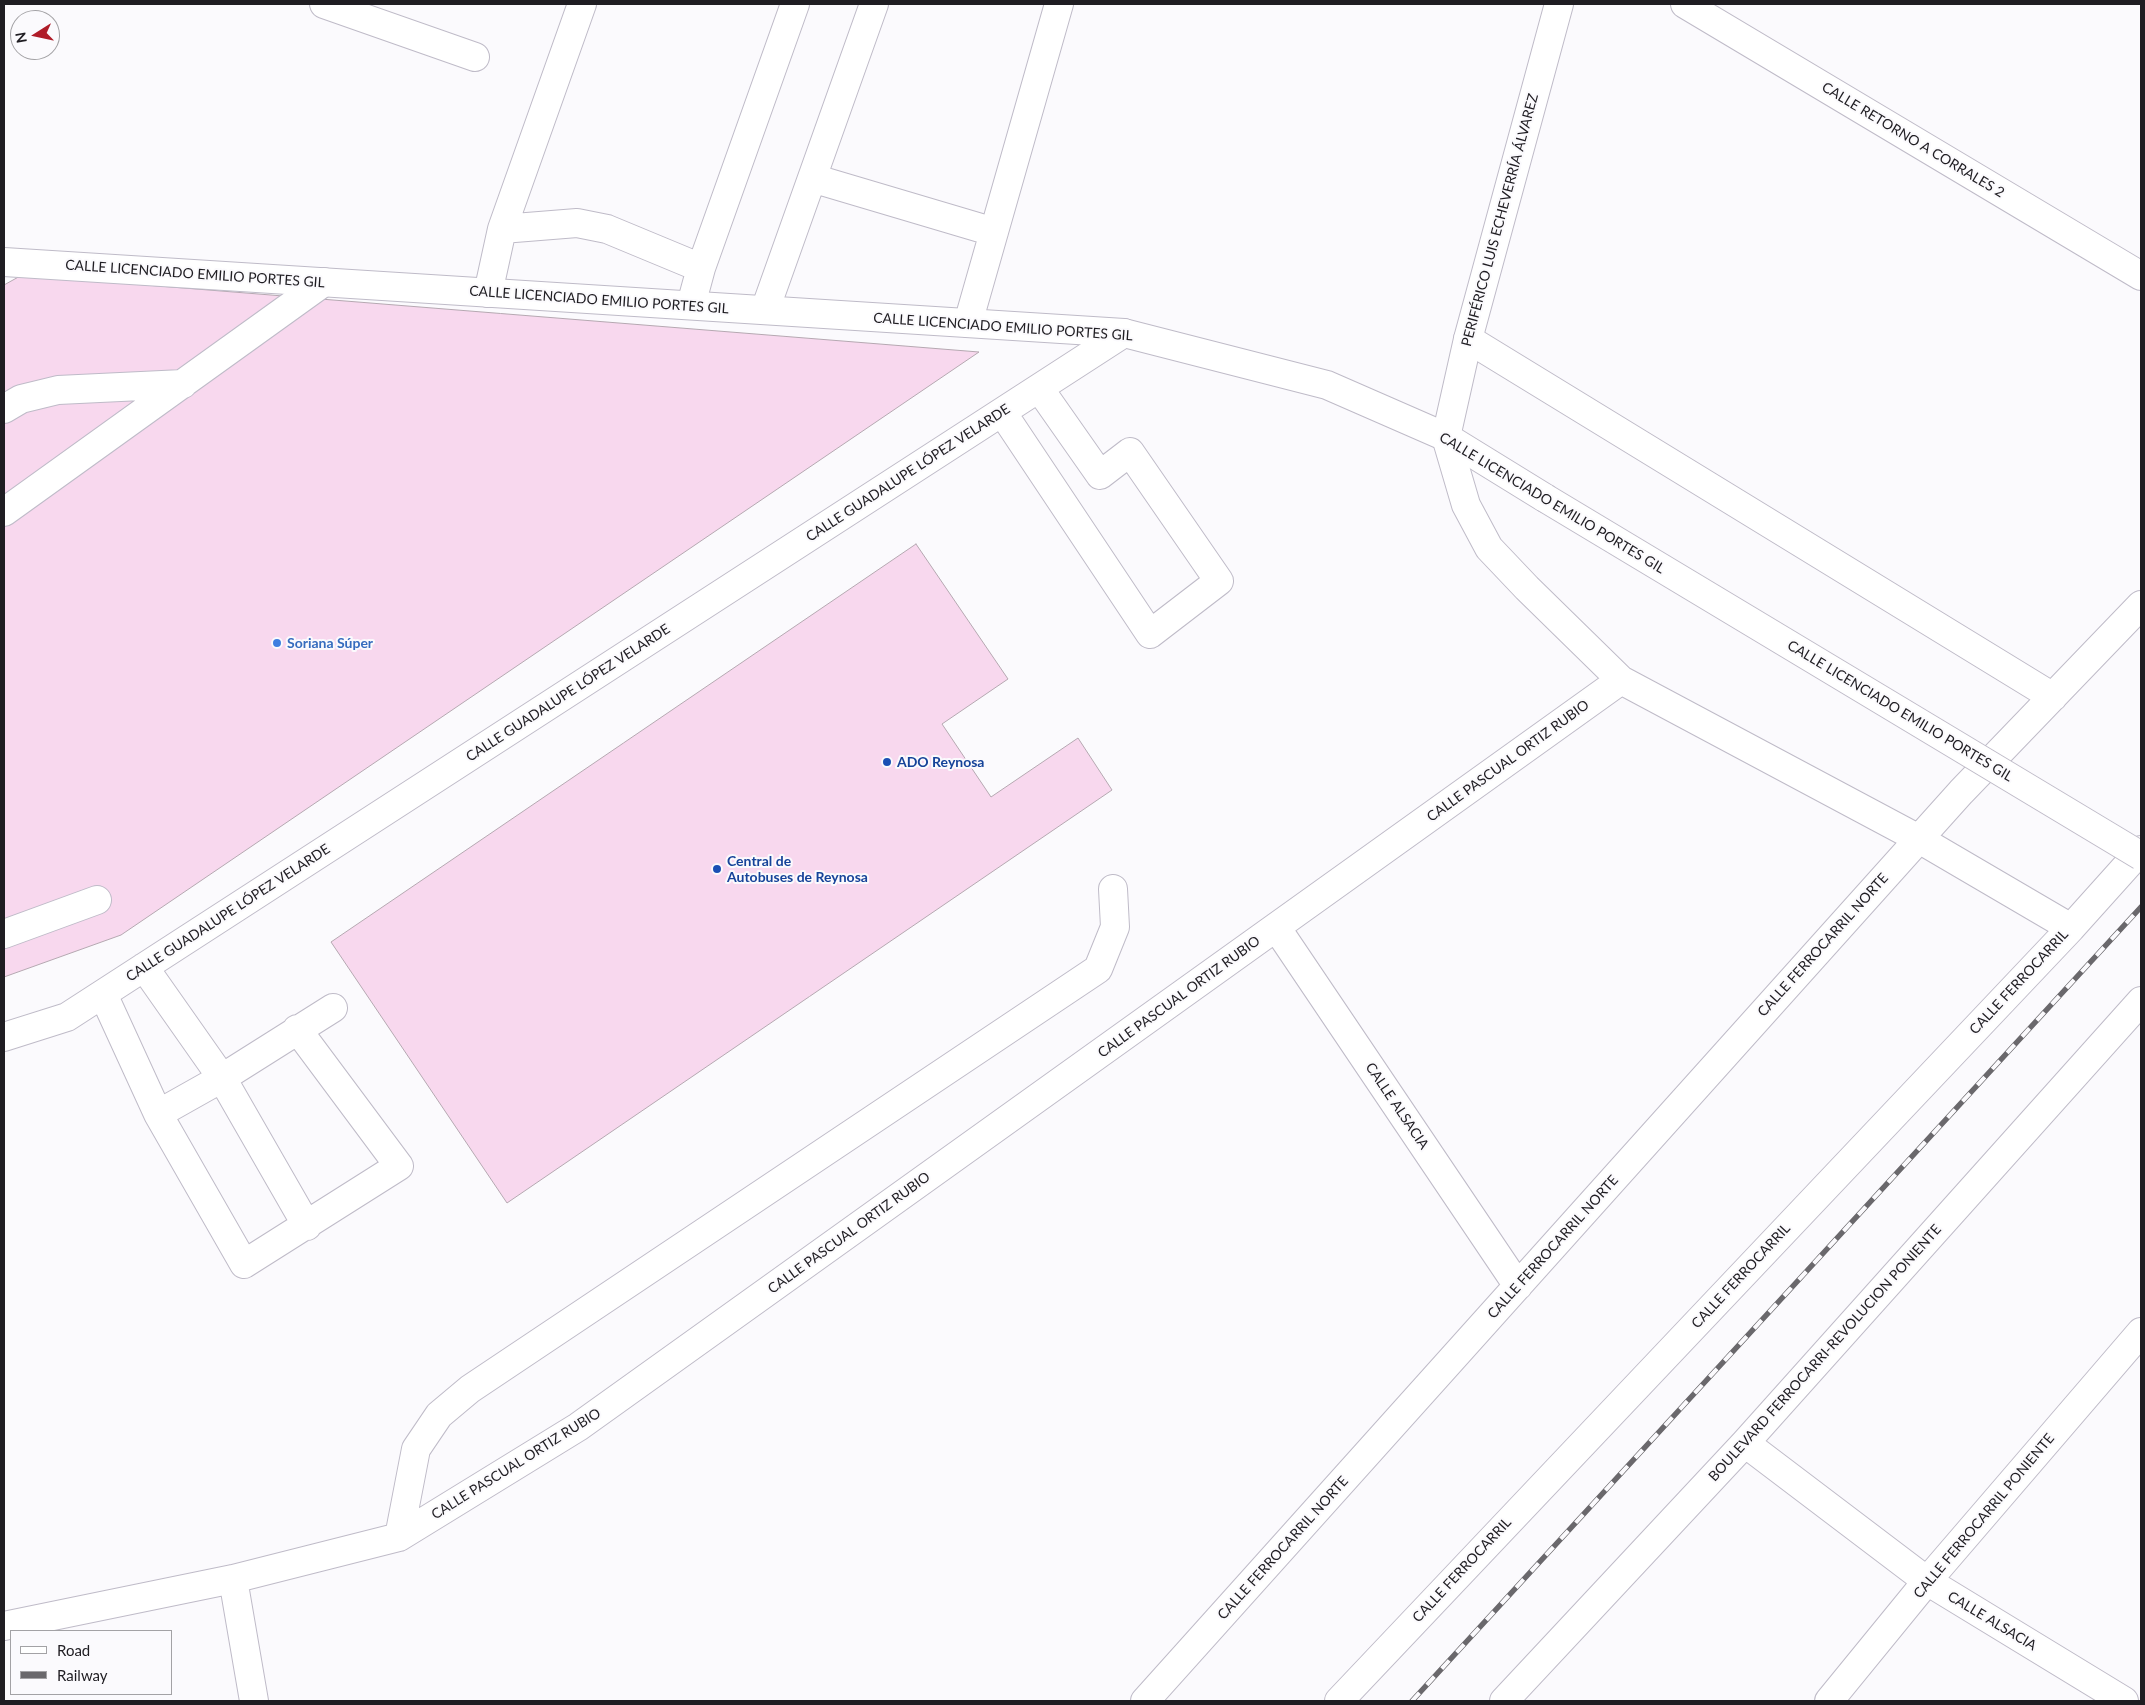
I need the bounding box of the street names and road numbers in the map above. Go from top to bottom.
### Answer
street label: CALLE RETORNO A CORRALES 2 [1819,79,2007,201]
street label: PERIFÉRICO LUIS ECHEVERRÍA ÁLVAREZ [1458,92,1542,348]
street label: CALLE LICENCIADO EMILIO PORTES GIL [65,257,325,291]
street label: CALLE LICENCIADO EMILIO PORTES GIL [469,283,729,317]
street label: CALLE LICENCIADO EMILIO PORTES GIL [873,310,1133,344]
street label: CALLE GUADALUPE LÓPEZ VELARDE [803,401,1013,545]
street label: CALLE LICENCIADO EMILIO PORTES GIL [1436,429,1668,577]
street label: CALLE GUADALUPE LÓPEZ VELARDE [463,621,673,765]
street label: CALLE LICENCIADO EMILIO PORTES GIL [1784,637,2016,785]
street label: CALLE PASCUAL ORTIZ RUBIO [1424,696,1592,826]
street label: CALLE GUADALUPE LÓPEZ VELARDE [123,841,333,985]
street label: CALLE FERROCARRIL NORTE [1754,870,1892,1020]
street label: CALLE FERROCARRIL [1966,926,2072,1038]
street label: CALLE PASCUAL ORTIZ RUBIO [1095,932,1263,1062]
street label: CALLE ALSACIA [1362,1059,1432,1153]
street label: CALLE PASCUAL ORTIZ RUBIO [765,1168,933,1298]
street label: CALLE FERROCARRIL NORTE [1484,1172,1622,1322]
street label: CALLE FERROCARRIL [1688,1220,1794,1332]
street label: BOULEVARD FERROCARRI-REVOLUCION PONIENTE [1705,1221,1945,1485]
street label: CALLE PASCUAL ORTIZ RUBIO [428,1405,604,1523]
street label: CALLE FERROCARRIL PONIENTE [1910,1430,2058,1602]
street label: CALLE FERROCARRIL NORTE [1214,1473,1352,1623]
street label: CALLE FERROCARRIL [1409,1514,1515,1626]
street label: CALLE ALSACIA [1944,1588,2040,1654]

